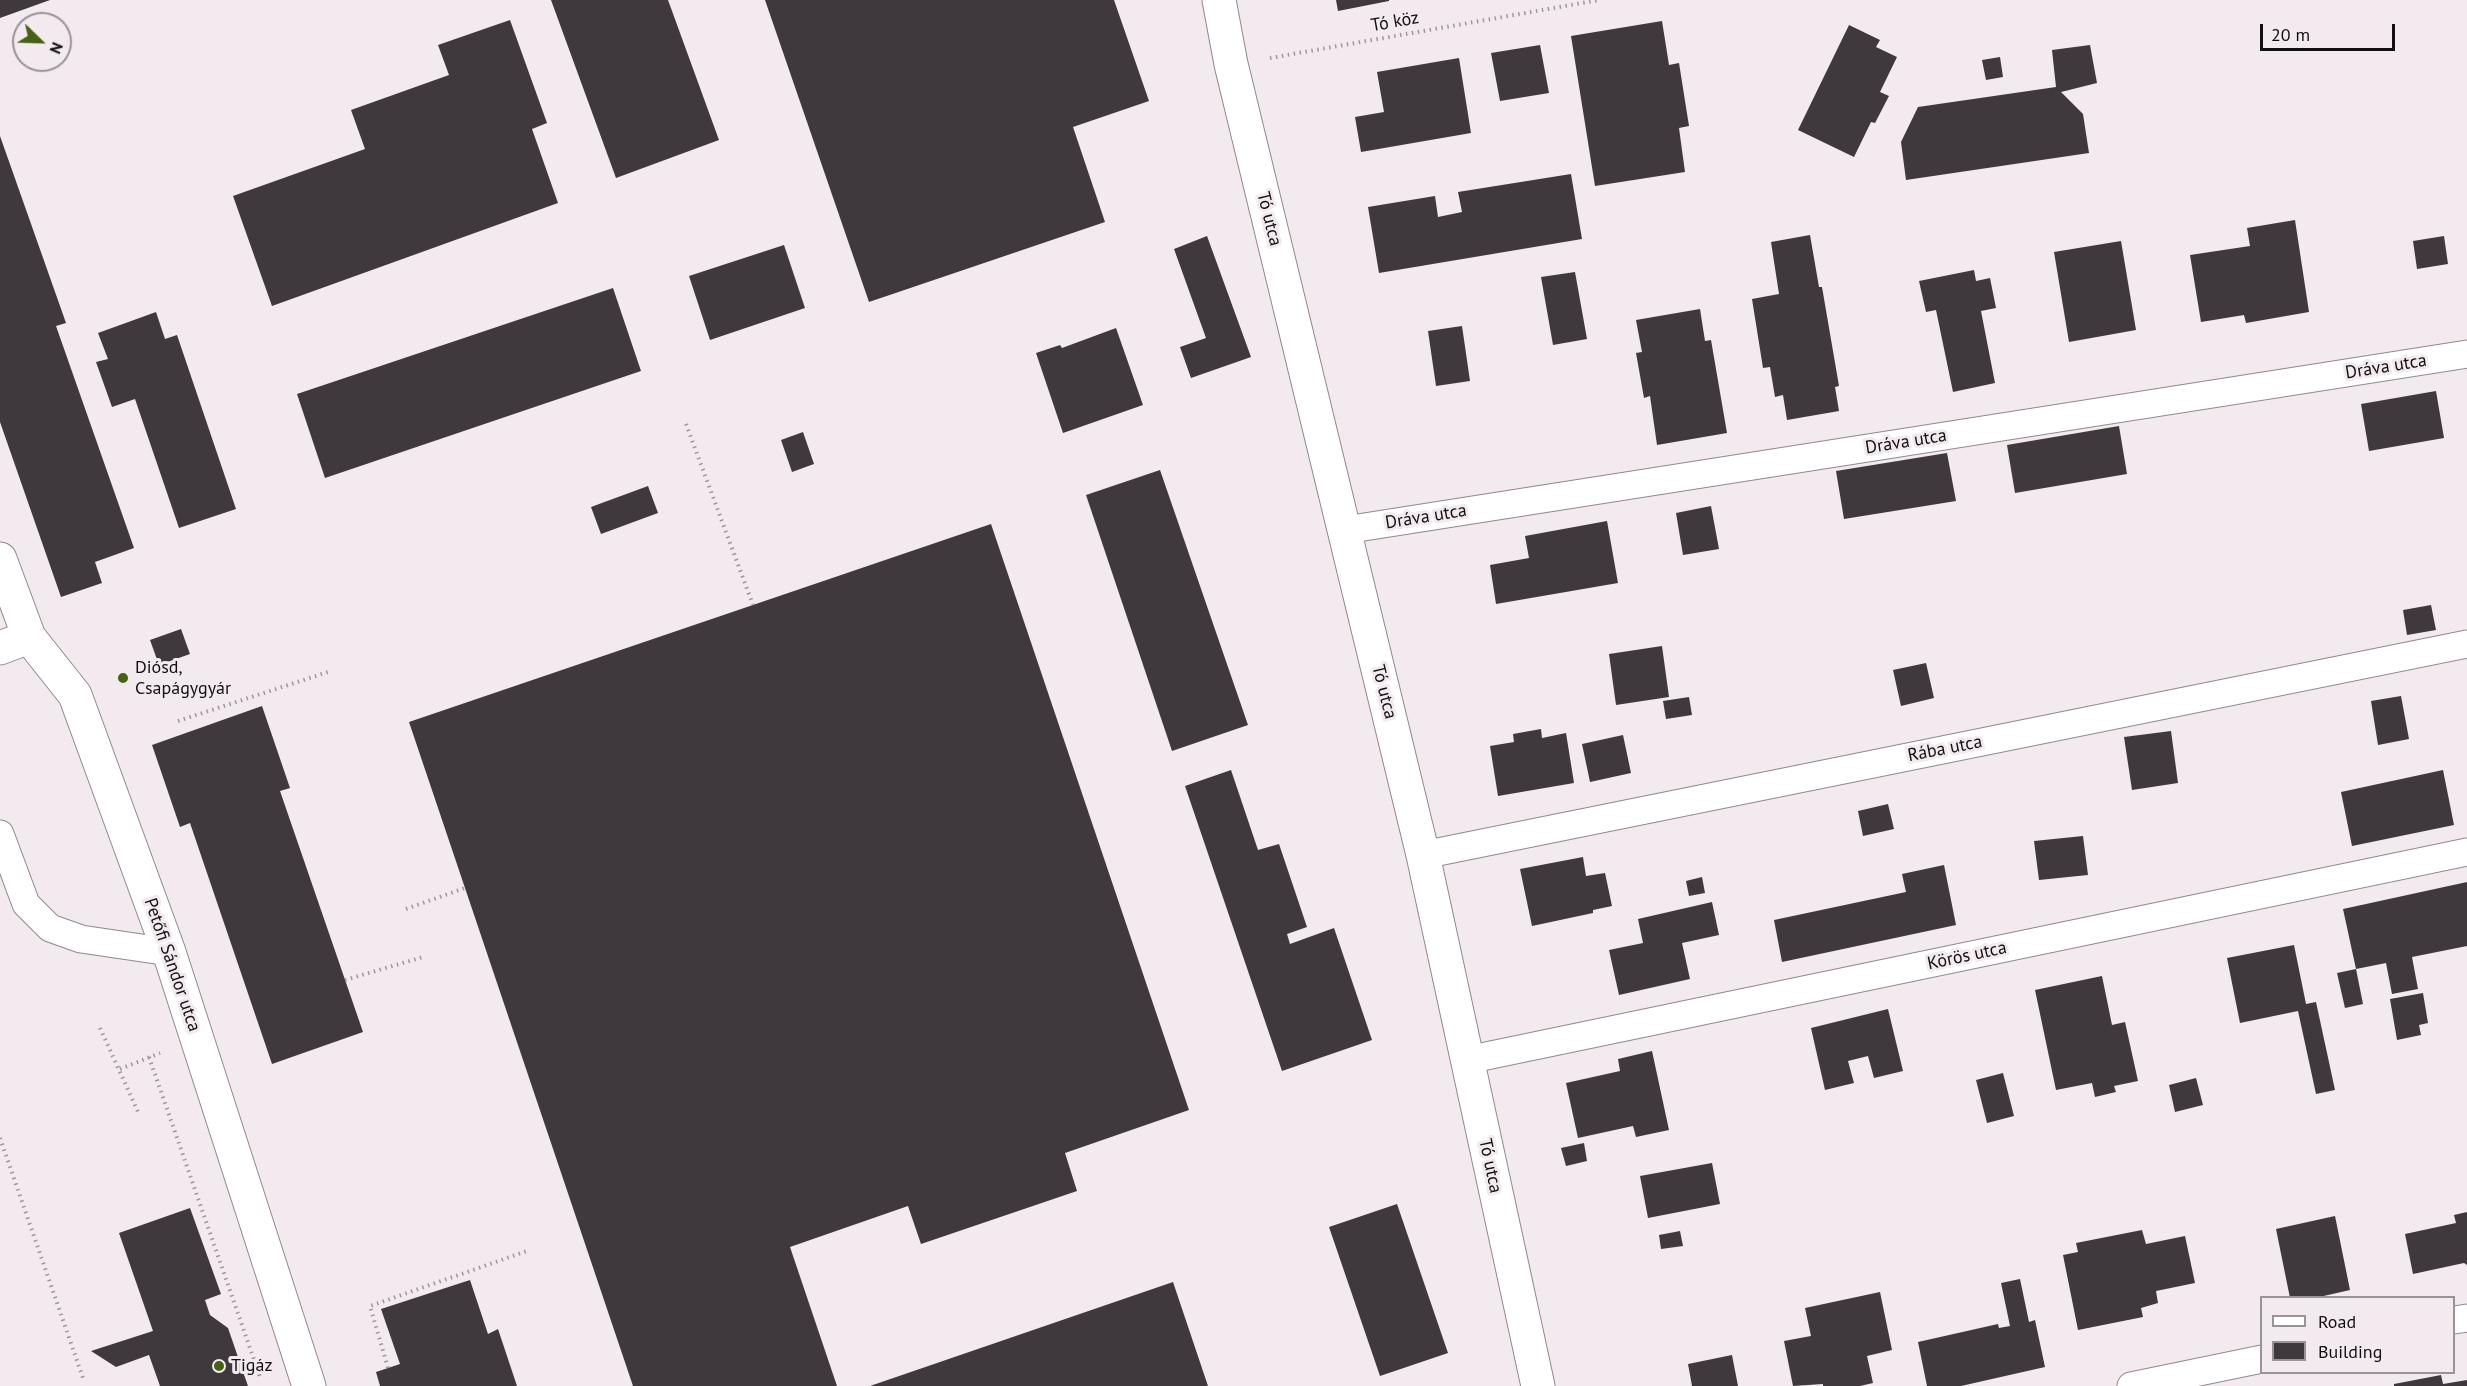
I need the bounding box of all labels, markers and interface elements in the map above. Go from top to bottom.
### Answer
street label: Tó köz [1369,7,1421,37]
north arrow [12,12,72,72]
scale bar [2263,12,2398,50]
text: 20 m [2271,23,2310,46]
text: N [45,39,68,57]
street label: Tó utca [1252,190,1286,248]
street label: Dráva utca [2344,350,2428,384]
street label: Dráva utca [1864,425,1948,459]
street label: Dráva utca [1384,500,1468,534]
place label: Diósd, Csapágygyár [135,657,231,700]
street label: Tó utca [1367,663,1401,721]
marker: Diósd, Csapágygyár [116,671,130,685]
street label: Rába utca [1906,731,1984,767]
street label: Petőfi Sándor utca [139,895,205,1035]
street label: Körös utca [1925,937,2009,975]
street label: Tó utca [1474,1137,1506,1195]
legend [2260,1296,2455,1374]
text: Road [2318,1310,2356,1333]
text: Building [2318,1340,2382,1363]
place label: Tigáz [231,1355,272,1377]
marker: Tigáz [212,1359,226,1373]

